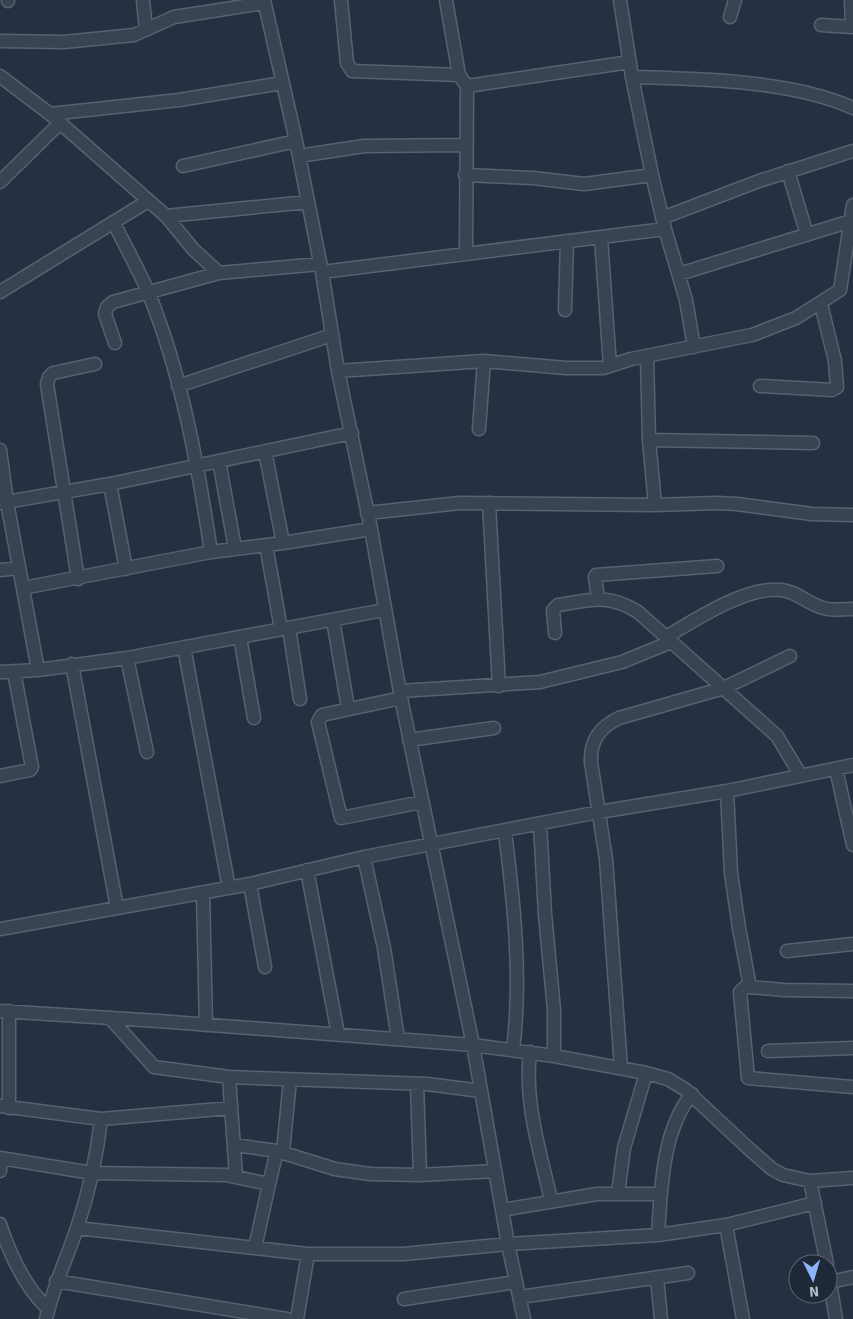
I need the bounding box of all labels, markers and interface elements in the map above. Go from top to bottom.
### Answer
north arrow [788,1254,838,1304]
text: N [808,1283,820,1300]

